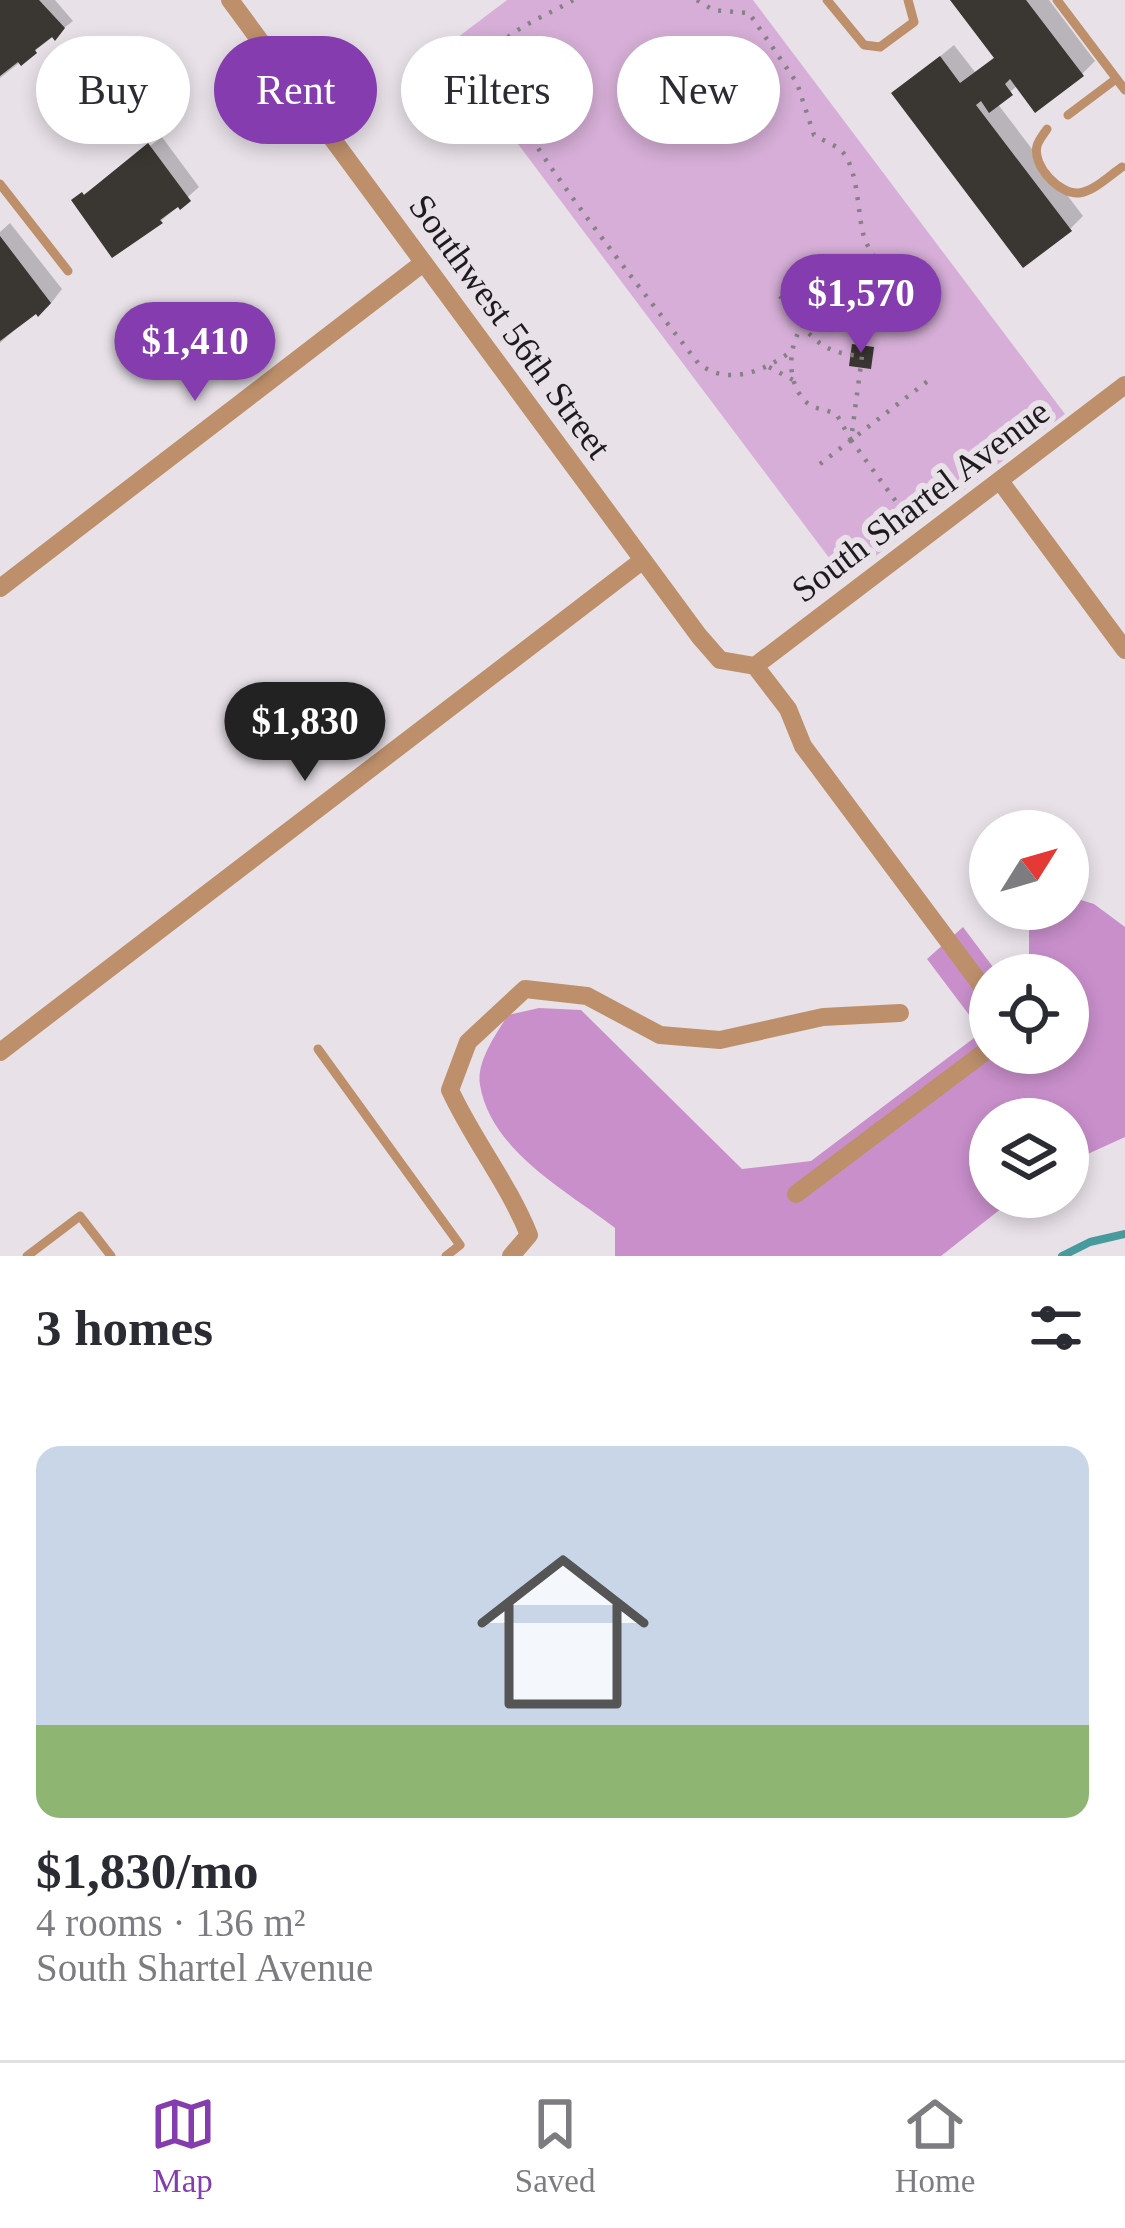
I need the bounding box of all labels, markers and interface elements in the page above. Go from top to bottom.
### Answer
chip: Buy [36,36,190,144]
chip: Rent [214,36,377,144]
chip: Filters [401,36,593,144]
chip: New [617,36,780,144]
street label: Southwest 56th Street [401,187,619,466]
pin: $1,570 [763,254,959,356]
text: $1,570 [807,271,915,314]
pin: $1,410 [97,302,293,404]
text: $1,410 [141,319,249,362]
street label: South Shartel Avenue [784,391,1057,610]
pin: $1,830 [207,682,403,784]
text: $1,830 [251,699,359,742]
north arrow [969,810,1089,930]
map controls [969,810,1089,1218]
button: locate [969,954,1089,1074]
button: layers [969,1098,1089,1218]
icon: filters [1023,1295,1089,1361]
text: 3 homes [36,1300,213,1356]
icon: home [455,1524,671,1740]
text: $1,830/mo [36,1843,258,1899]
text: 4 rooms · 136 m² [36,1901,306,1944]
text: South Shartel Avenue [36,1946,373,1989]
tab: Map [150,2091,216,2200]
tab: Saved [515,2091,595,2200]
tab: Home [895,2091,975,2200]

